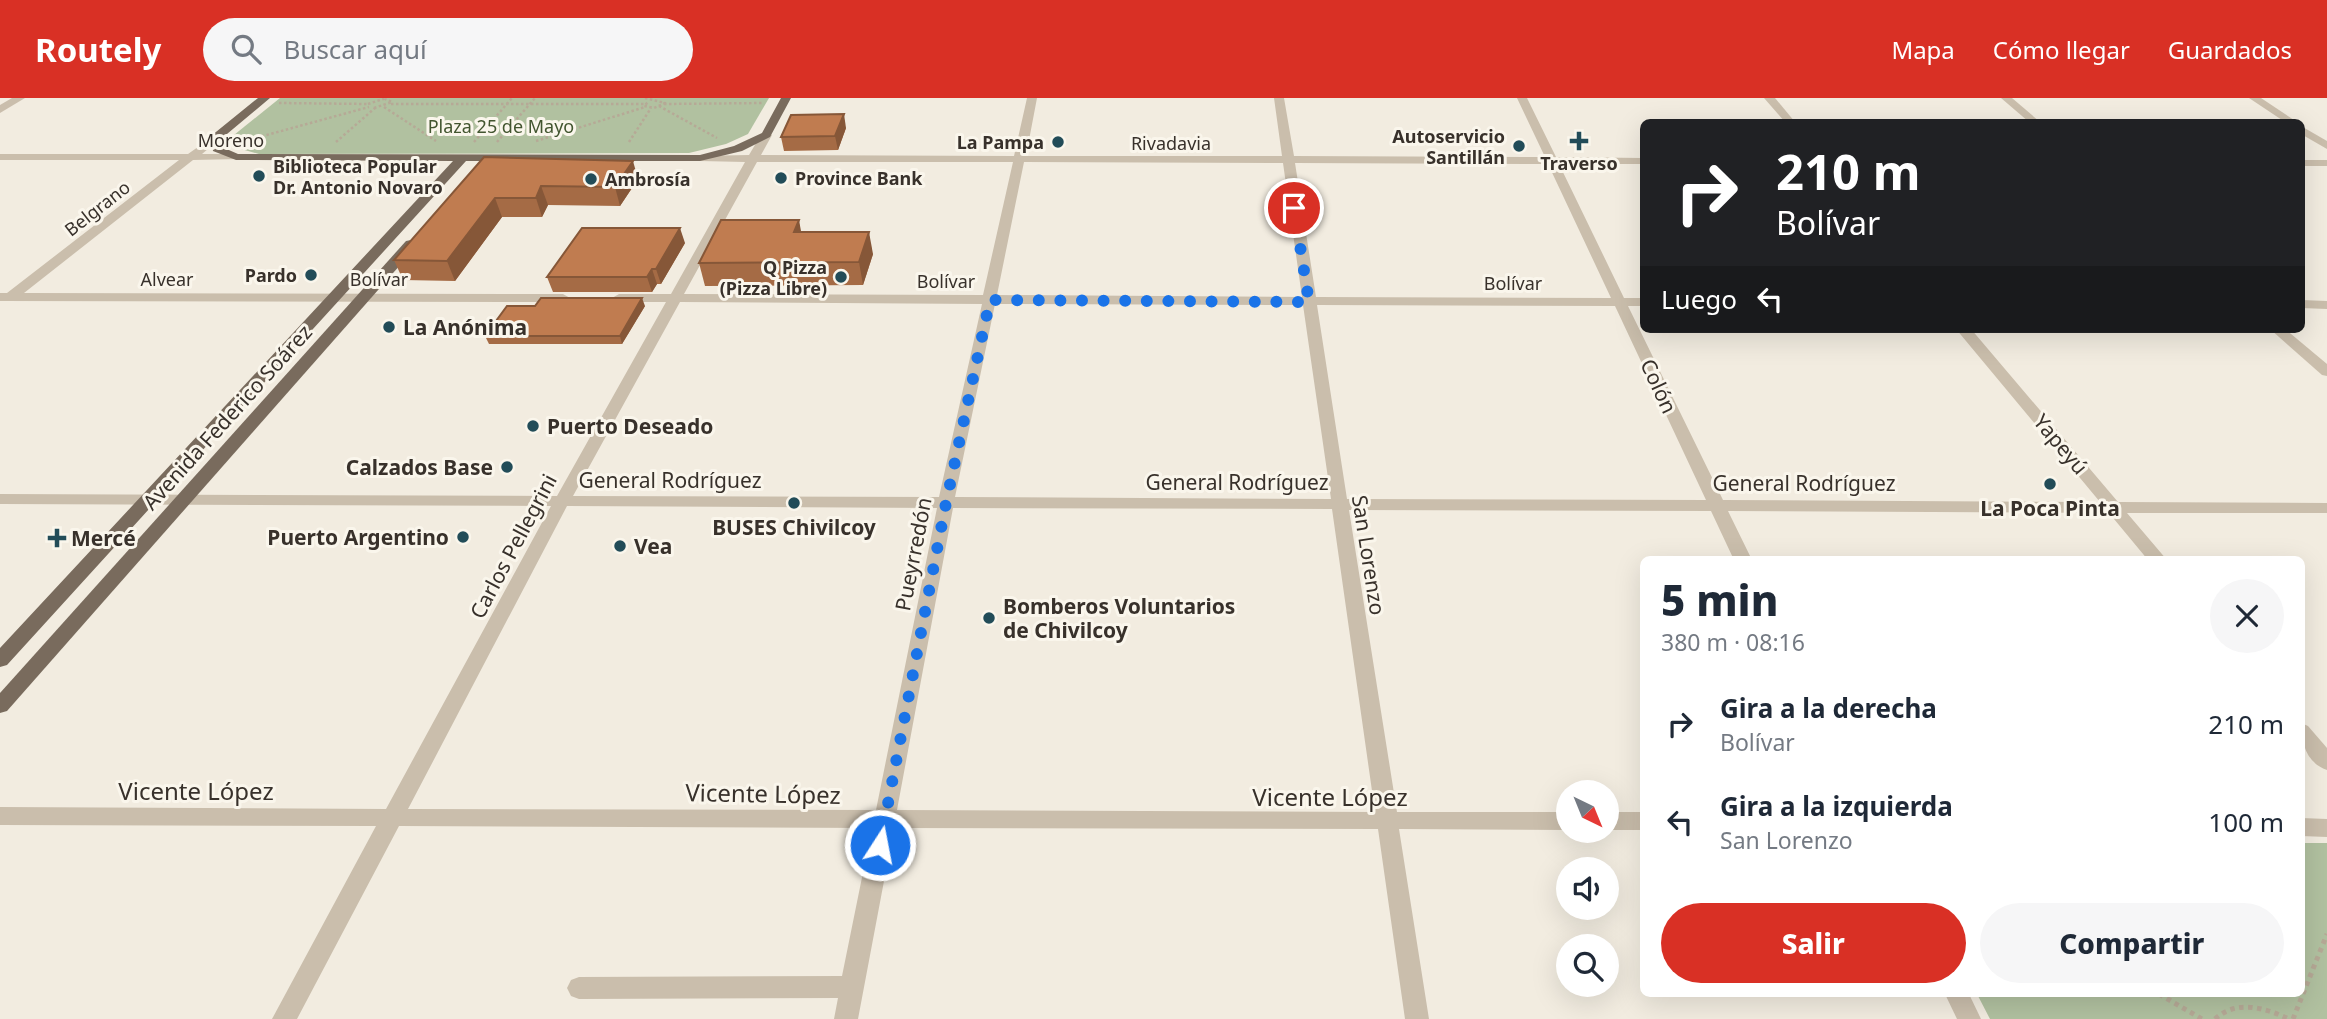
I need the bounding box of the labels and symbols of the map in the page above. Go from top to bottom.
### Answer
park label: Plaza 25 de Mayo [428,114,574,138]
place label: Autoservicio Santillán [1392,124,1505,169]
street label: Moreno [198,128,264,152]
place label: La Pampa [957,130,1044,154]
street label: Rivadavia [1131,131,1211,155]
marker: Traverso [1571,133,1587,149]
marker: La Pampa [1050,134,1066,150]
marker: Autoservicio Santillán [1511,138,1527,154]
place label: Traverso [1540,151,1618,175]
place label: Biblioteca Popular Dr. Antonio Novaro [273,154,443,199]
place label: Province Bank [795,166,923,190]
place label: Ambrosía [605,167,691,191]
marker: Biblioteca Popular Dr. Antonio Novaro [251,168,267,184]
marker: Province Bank [773,170,789,186]
marker: Ambrosía [583,171,599,187]
street label: Belgrano [59,175,135,241]
pin [1264,178,1324,238]
place label: Q Pizza (Pizza Libre) [720,255,827,300]
place label: Pardo [245,263,297,287]
street label: Alvear [141,267,194,291]
marker: Pardo [303,267,319,283]
street label: Bolívar [350,267,409,291]
marker: Q Pizza (Pizza Libre) [833,269,849,285]
street label: Bolívar [917,269,976,293]
street label: Bolívar [1484,271,1543,295]
place label: La Anónima [403,313,527,341]
street label: Avenida Federico Soárez [136,318,318,516]
marker: La Anónima [381,319,397,335]
street label: Colón [1634,354,1684,418]
street label: Yapeyú [2028,408,2094,480]
place label: Puerto Deseado [547,412,713,440]
marker: Puerto Deseado [525,418,541,434]
place label: Calzados Base [346,453,493,481]
marker: Calzados Base [499,459,515,475]
street label: General Rodríguez [578,466,762,494]
street label: General Rodríguez [1145,468,1329,496]
street label: Carlos Pellegrini [463,469,563,623]
street label: General Rodríguez [1712,469,1896,497]
marker: La Poca Pinta [2042,476,2058,492]
street label: San Lorenzo [1346,493,1392,617]
place label: La Poca Pinta [1980,494,2120,522]
marker: BUSES Chivilcoy [786,495,802,511]
street label: Pueyrredón [888,495,938,613]
place label: BUSES Chivilcoy [712,513,876,541]
place label: Puerto Argentino [267,523,449,551]
place label: Mercé [71,524,136,552]
marker: Puerto Argentino [455,529,471,545]
marker: Mercé [49,530,65,546]
place label: Vea [634,532,672,560]
marker: Vea [612,538,628,554]
place label: Bomberos Voluntarios de Chivilcoy [1003,592,1235,644]
marker: Bomberos Voluntarios de Chivilcoy [981,610,997,626]
street label: Vicente López [118,774,274,807]
street label: Vicente López [685,775,841,811]
street label: Vicente López [1252,780,1408,813]
north arrow [1556,780,1619,844]
position arrow [843,808,917,882]

